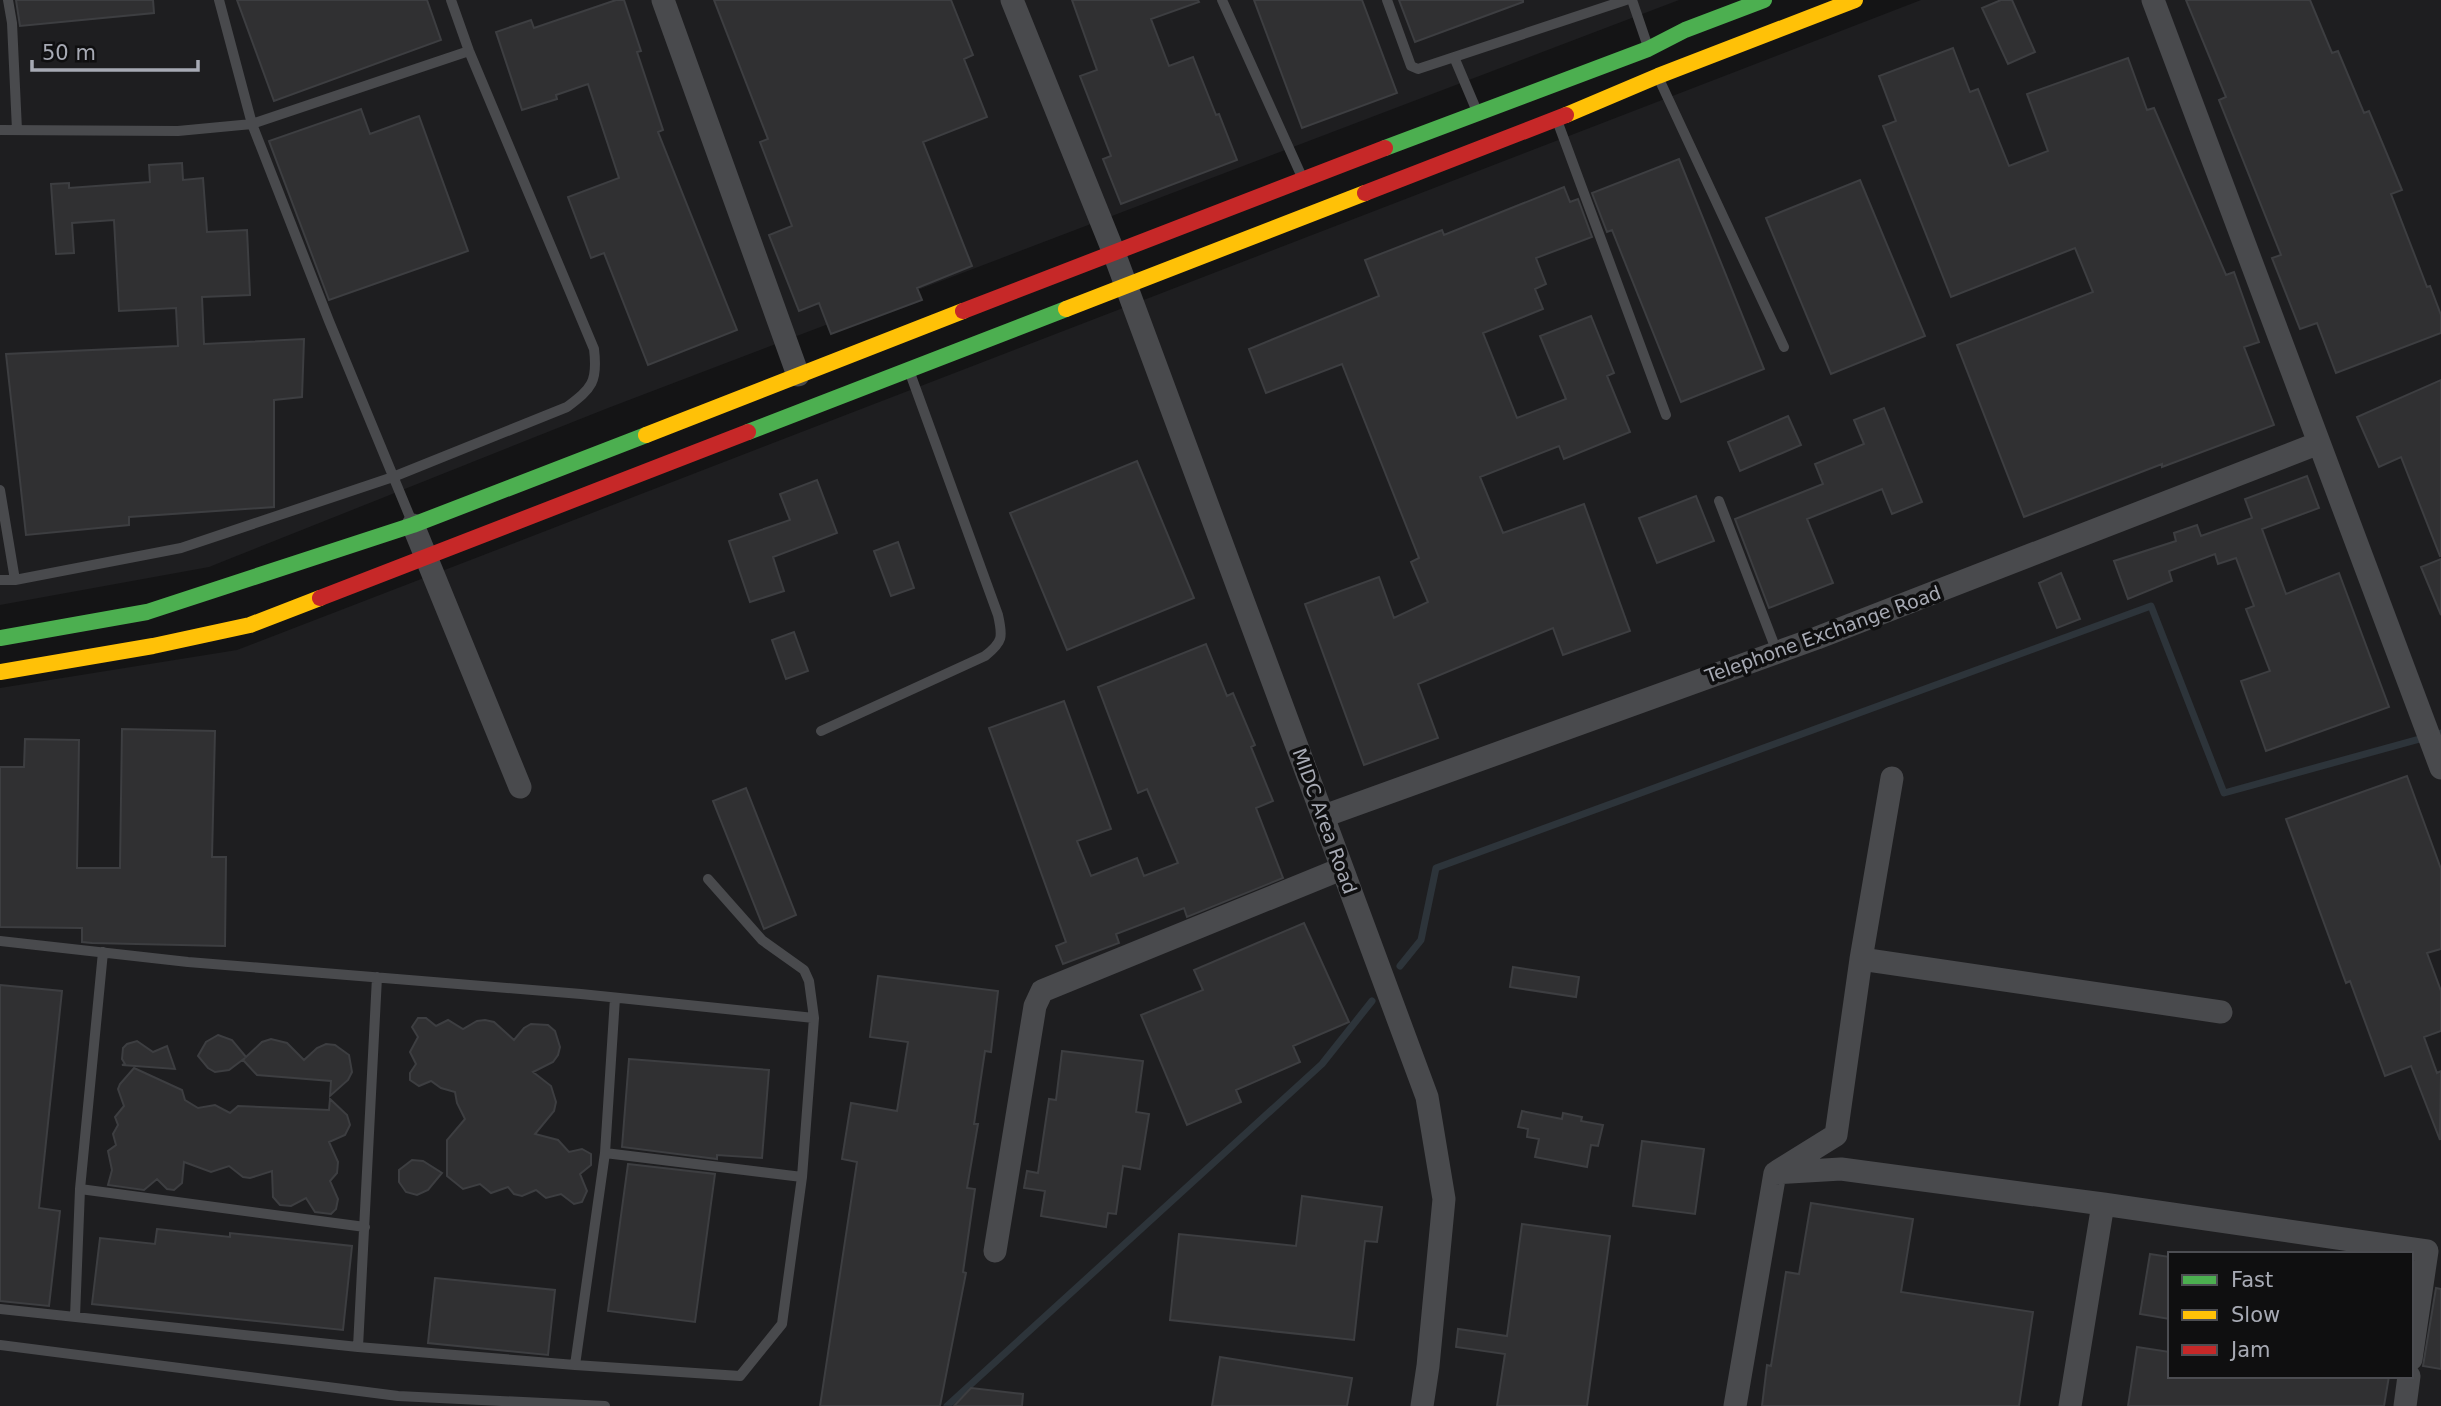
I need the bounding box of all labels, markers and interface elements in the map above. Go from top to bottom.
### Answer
scale bar [32,28,198,72]
text: 50 m [42,41,96,65]
street label: Telephone Exchange Road [1701,581,1944,687]
street label: MIDC Area Road [1288,745,1362,897]
legend [2168,1252,2413,1378]
text: Fast [2231,1268,2273,1292]
text: Slow [2231,1303,2280,1327]
text: Jam [2229,1338,2271,1362]

